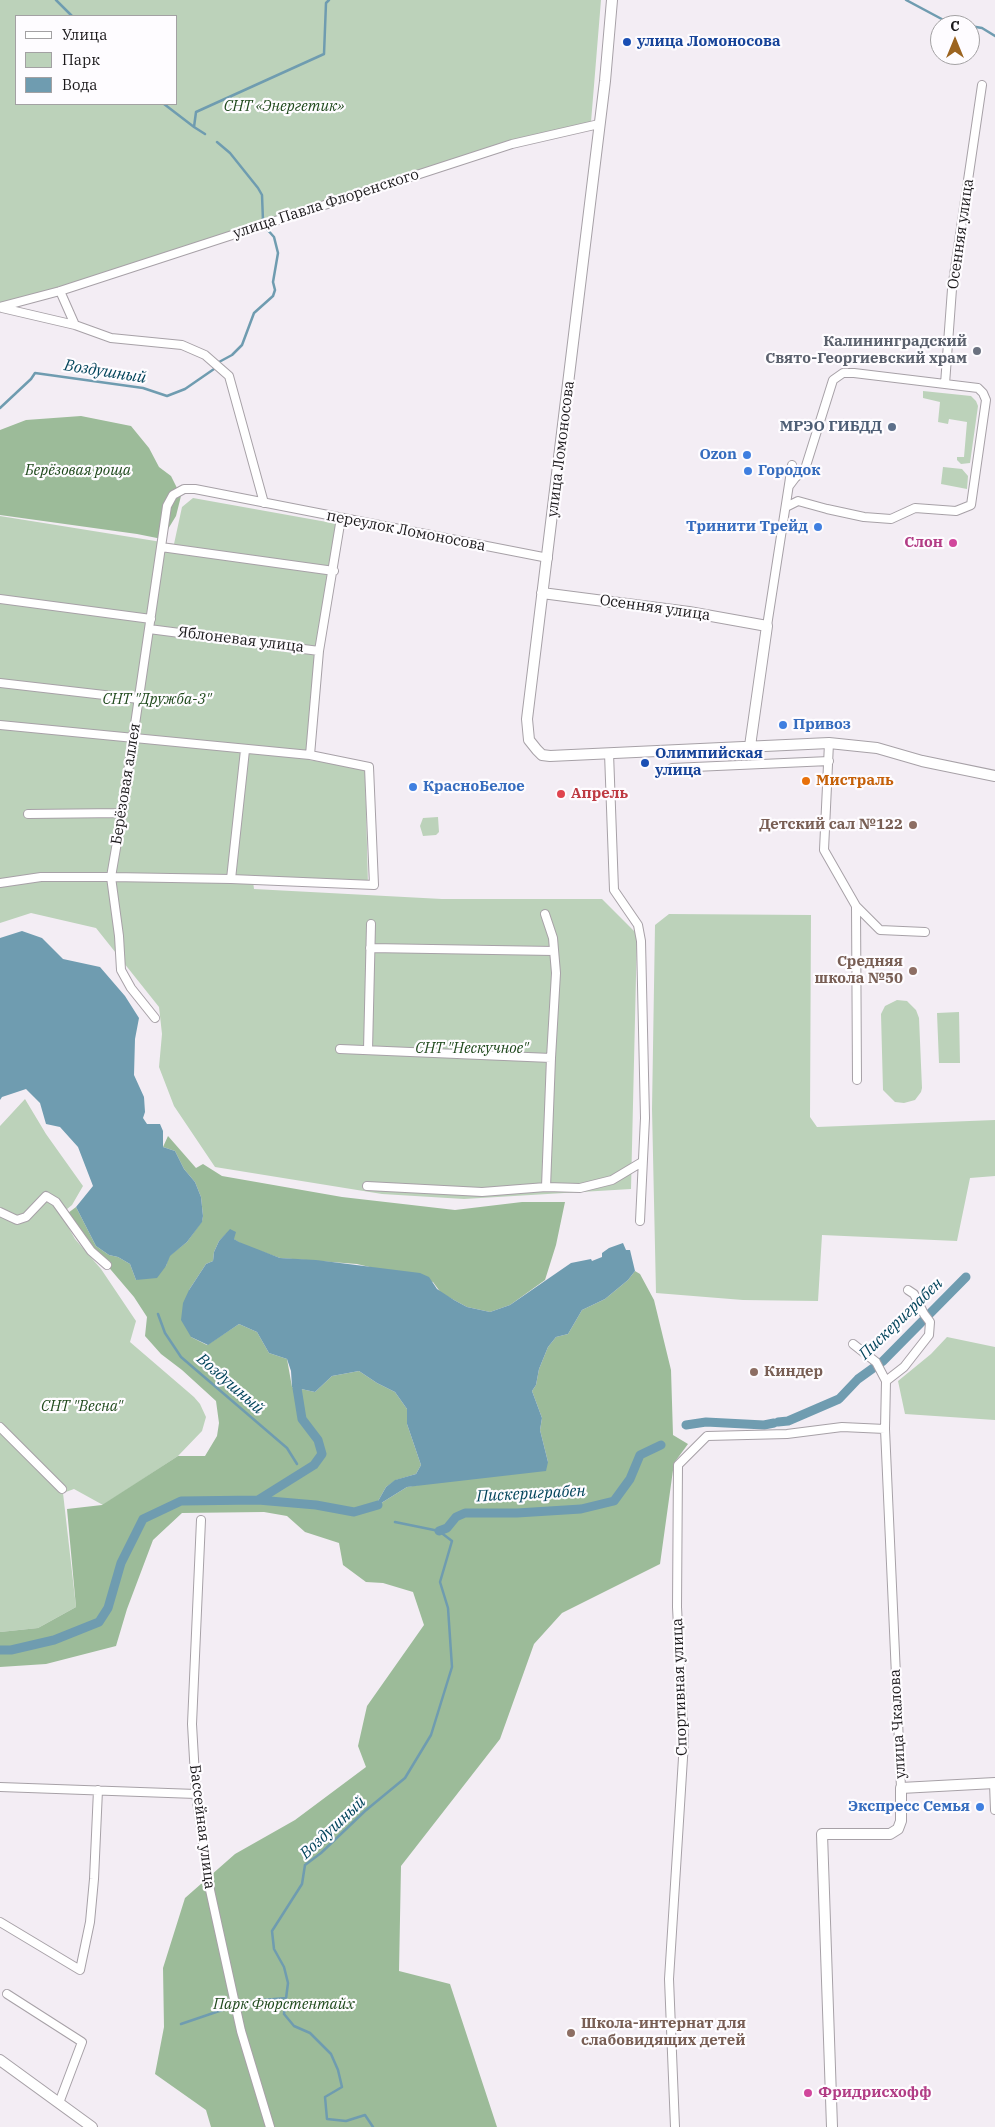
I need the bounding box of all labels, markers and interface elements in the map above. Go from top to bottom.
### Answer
legend [15,15,178,105]
north arrow [930,15,980,65]
text: С [950,17,960,35]
text: Улица [62,25,107,44]
place label: улица Ломоносова [637,33,781,51]
marker: улица Ломоносова [621,36,633,48]
text: Парк [62,50,100,69]
text: Вода [62,75,98,94]
park label: СНТ «Энергетик» [224,98,344,116]
street label: улица Павла Флоренского [231,165,421,243]
street label: Осенняя улица [944,178,978,290]
place label: Калининградский Свято-Георгиевский храм [765,333,967,368]
marker: Калининградский Свято-Георгиевский храм [971,345,983,357]
water label: Воздушный [63,356,147,388]
street label: улица Ломоносова [544,380,578,518]
place label: МРЭО ГИБДД [780,418,882,436]
marker: МРЭО ГИБДД [886,421,898,433]
place label: Ozon [699,446,737,464]
marker: Ozon [741,449,753,461]
park label: Берёзовая роща [25,462,131,480]
place label: Городок [758,462,820,480]
marker: Городок [742,465,754,477]
street label: переулок Ломоносова [325,507,487,555]
place label: Тринити Трейд [686,518,808,536]
marker: Тринити Трейд [812,521,824,533]
place label: Слон [904,534,943,552]
marker: Слон [947,537,959,549]
street label: Осенняя улица [599,591,711,625]
street label: Яблоневая улица [177,623,305,657]
park label: СНТ "Дружба-3" [103,691,211,709]
place label: Привоз [793,716,851,734]
marker: Привоз [777,719,789,731]
street label: Берёзовая аллея [108,722,144,846]
place label: Олимпийская улица [655,745,763,780]
marker: Олимпийская улица [639,757,651,769]
place label: Мистраль [816,772,894,790]
marker: Мистраль [800,775,812,787]
place label: КрасноБелое [423,778,525,796]
marker: КрасноБелое [407,781,419,793]
place label: Апрель [571,785,628,803]
marker: Апрель [555,788,567,800]
place label: Детский сал №122 [759,816,903,834]
marker: Детский сал №122 [907,819,919,831]
place label: Средняя школа №50 [814,953,903,988]
marker: Средняя школа №50 [907,965,919,977]
park label: СНТ "Нескучное" [415,1040,529,1058]
water label: Пискериграбен [855,1274,947,1364]
water label: Воздушный [192,1350,268,1418]
place label: Киндер [764,1363,823,1381]
marker: Киндер [748,1366,760,1378]
park label: СНТ "Весна" [41,1398,123,1416]
water label: Пискериграбен [476,1482,586,1506]
street label: Спортивная улица [669,1618,691,1756]
street label: улица Чкалова [886,1669,910,1779]
street label: Бассейная улица [185,1764,219,1890]
water label: Воздушный [296,1793,370,1863]
place label: Экспресс Семья [848,1798,970,1816]
marker: Экспресс Семья [974,1801,986,1813]
park label: Парк Фюрстентайх [213,1996,355,2014]
place label: Школа-интернат для слабовидящих детей [581,2015,746,2050]
marker: Школа-интернат для слабовидящих детей [565,2027,577,2039]
place label: Фридрисхофф [818,2084,932,2102]
marker: Фридрисхофф [802,2087,814,2099]

